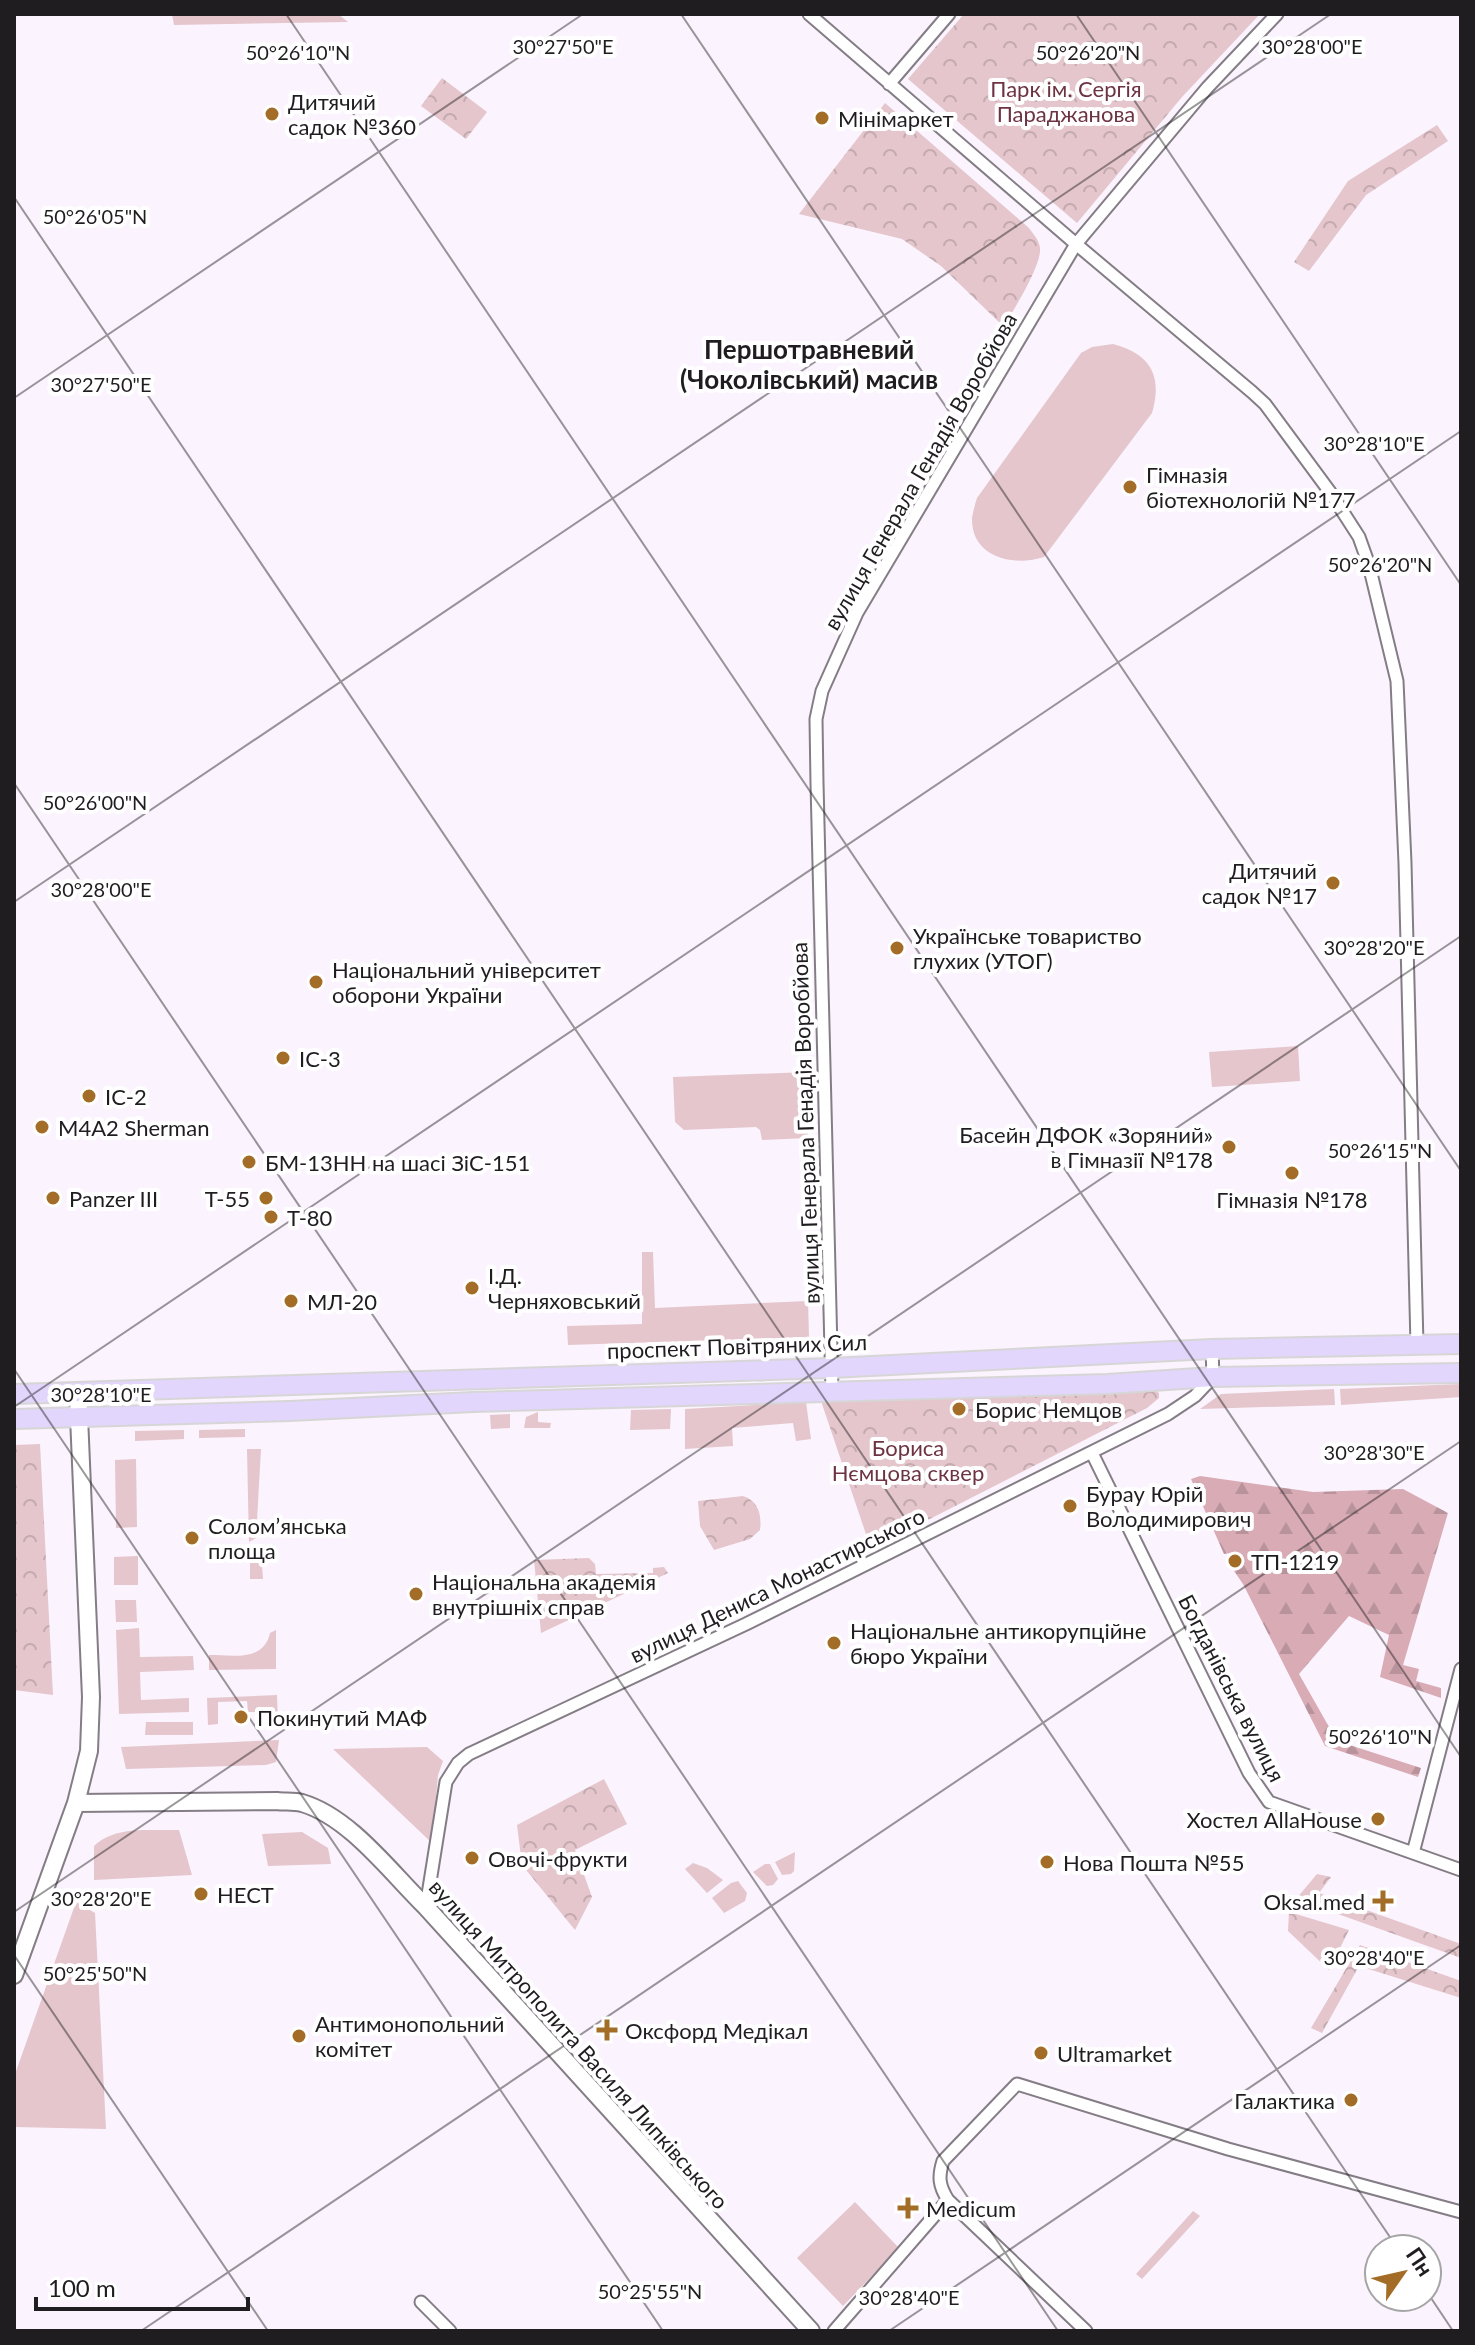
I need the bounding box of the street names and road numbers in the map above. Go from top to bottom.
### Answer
street label: вулиця Генерала Генадія Воробйова [818,307,1022,635]
street label: вулиця Генерала Генадія Воробйова [785,942,825,1304]
street label: проспект Повітряних Сил [606,1328,868,1364]
street label: вулиця Дениса Монастирського [625,1502,929,1668]
street label: Богданівська вулиця [1173,1590,1291,1786]
street label: вулиця Митрополита Василя Липківського [424,1874,734,2214]

